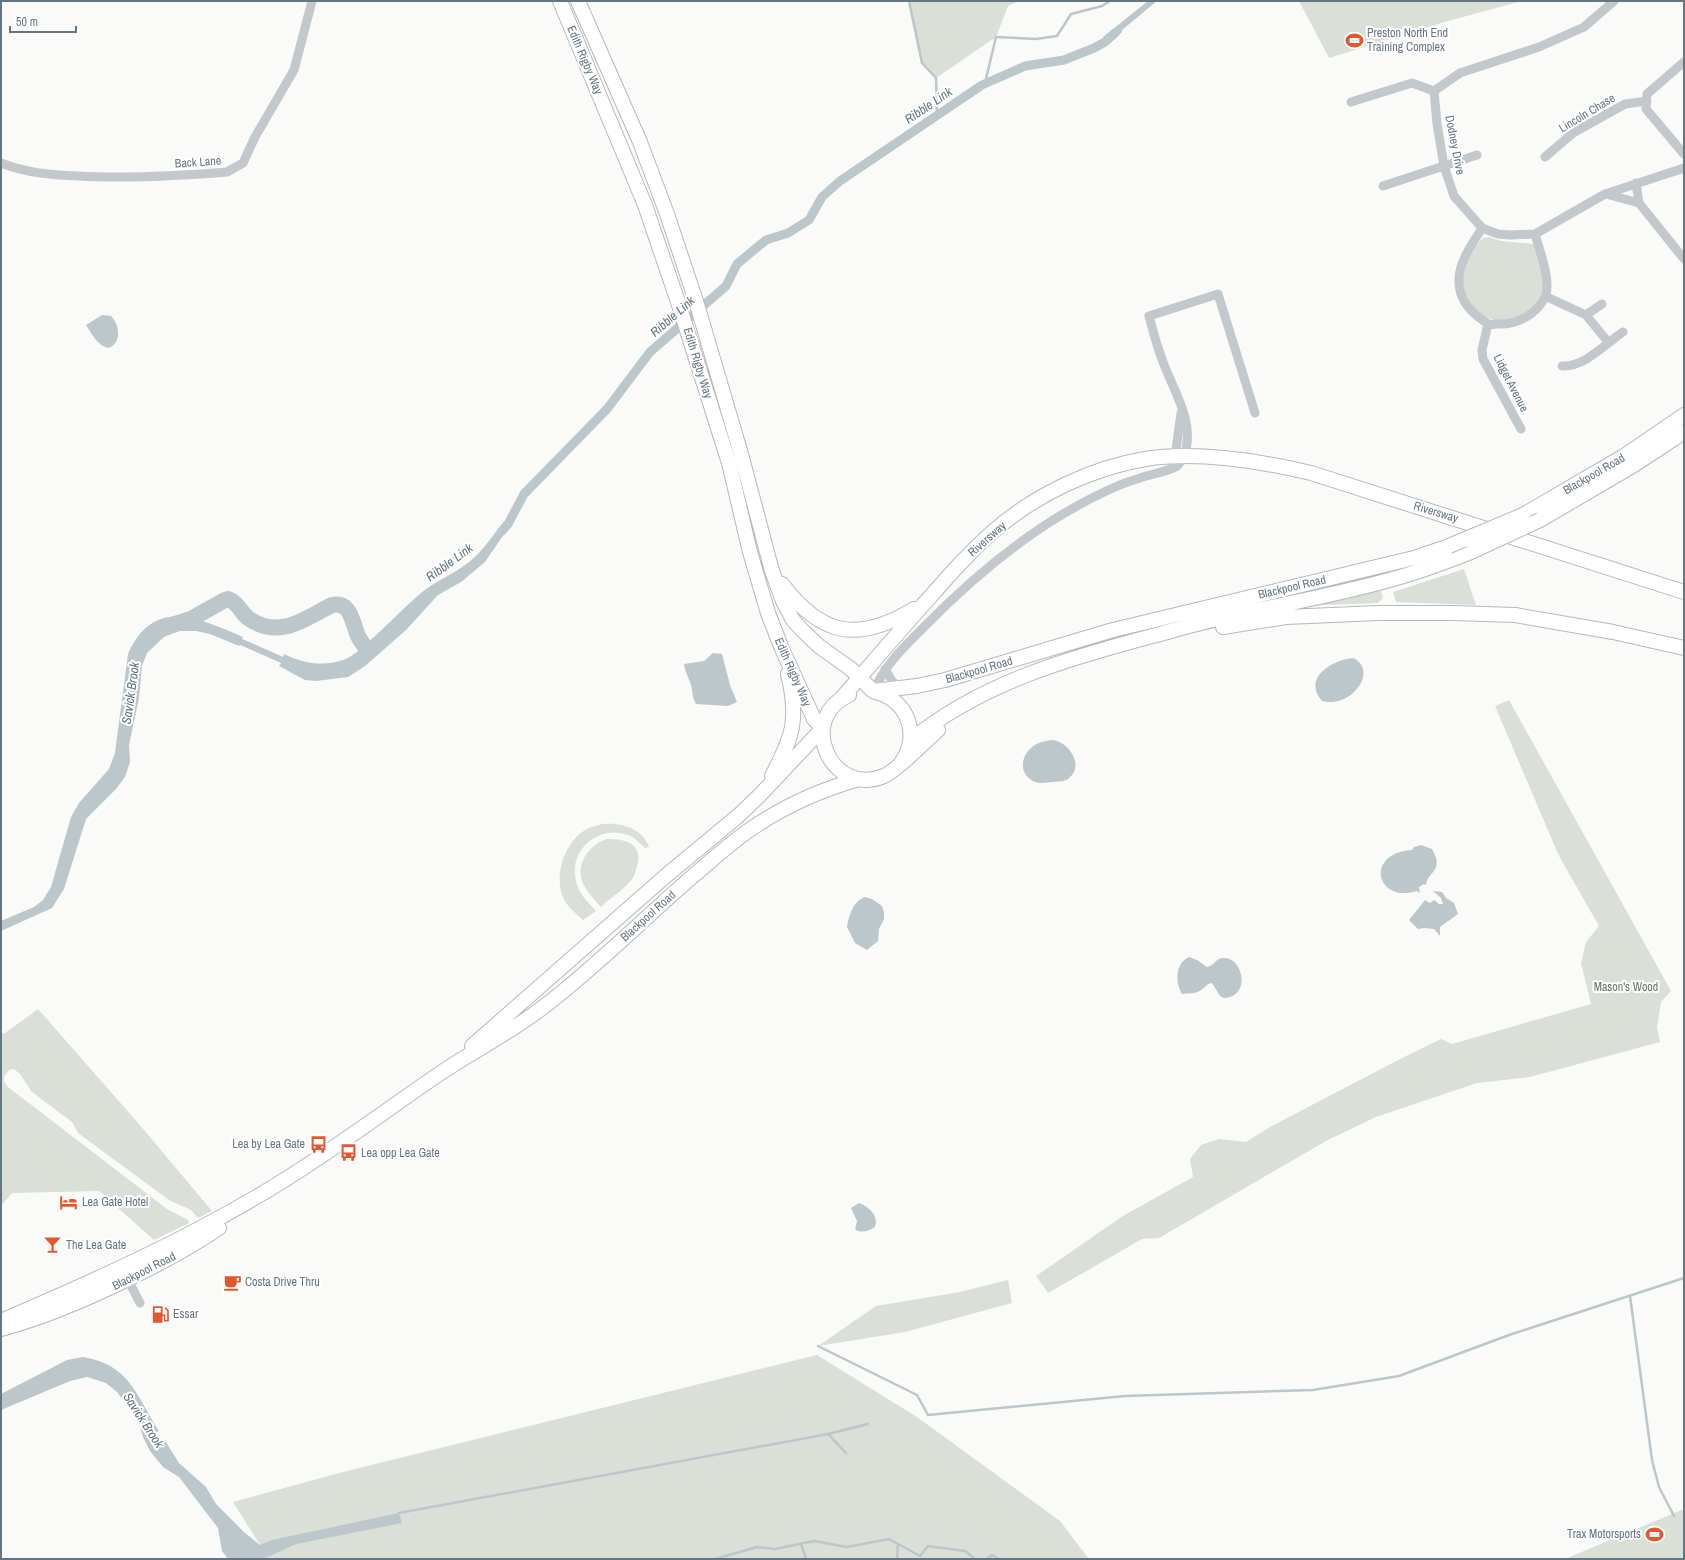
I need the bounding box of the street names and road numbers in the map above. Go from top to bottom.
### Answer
street label: Edith Rigby Way [563,23,607,97]
street label: Lincoln Chase [1556,90,1618,136]
street label: Dodney Drive [1441,114,1469,176]
street label: Back Lane [174,152,222,172]
street label: Edith Rigby Way [680,326,716,401]
street label: Lidget Avenue [1490,351,1532,415]
street label: Blackpool Road [1560,450,1628,498]
street label: Riversway [1412,498,1460,526]
street label: Riversway [965,518,1009,560]
street label: Blackpool Road [1257,571,1327,603]
street label: Edith Rigby Way [771,635,815,709]
street label: Blackpool Road [944,653,1014,687]
street label: Blackpool Road [617,887,679,945]
street label: Blackpool Road [110,1248,178,1294]

